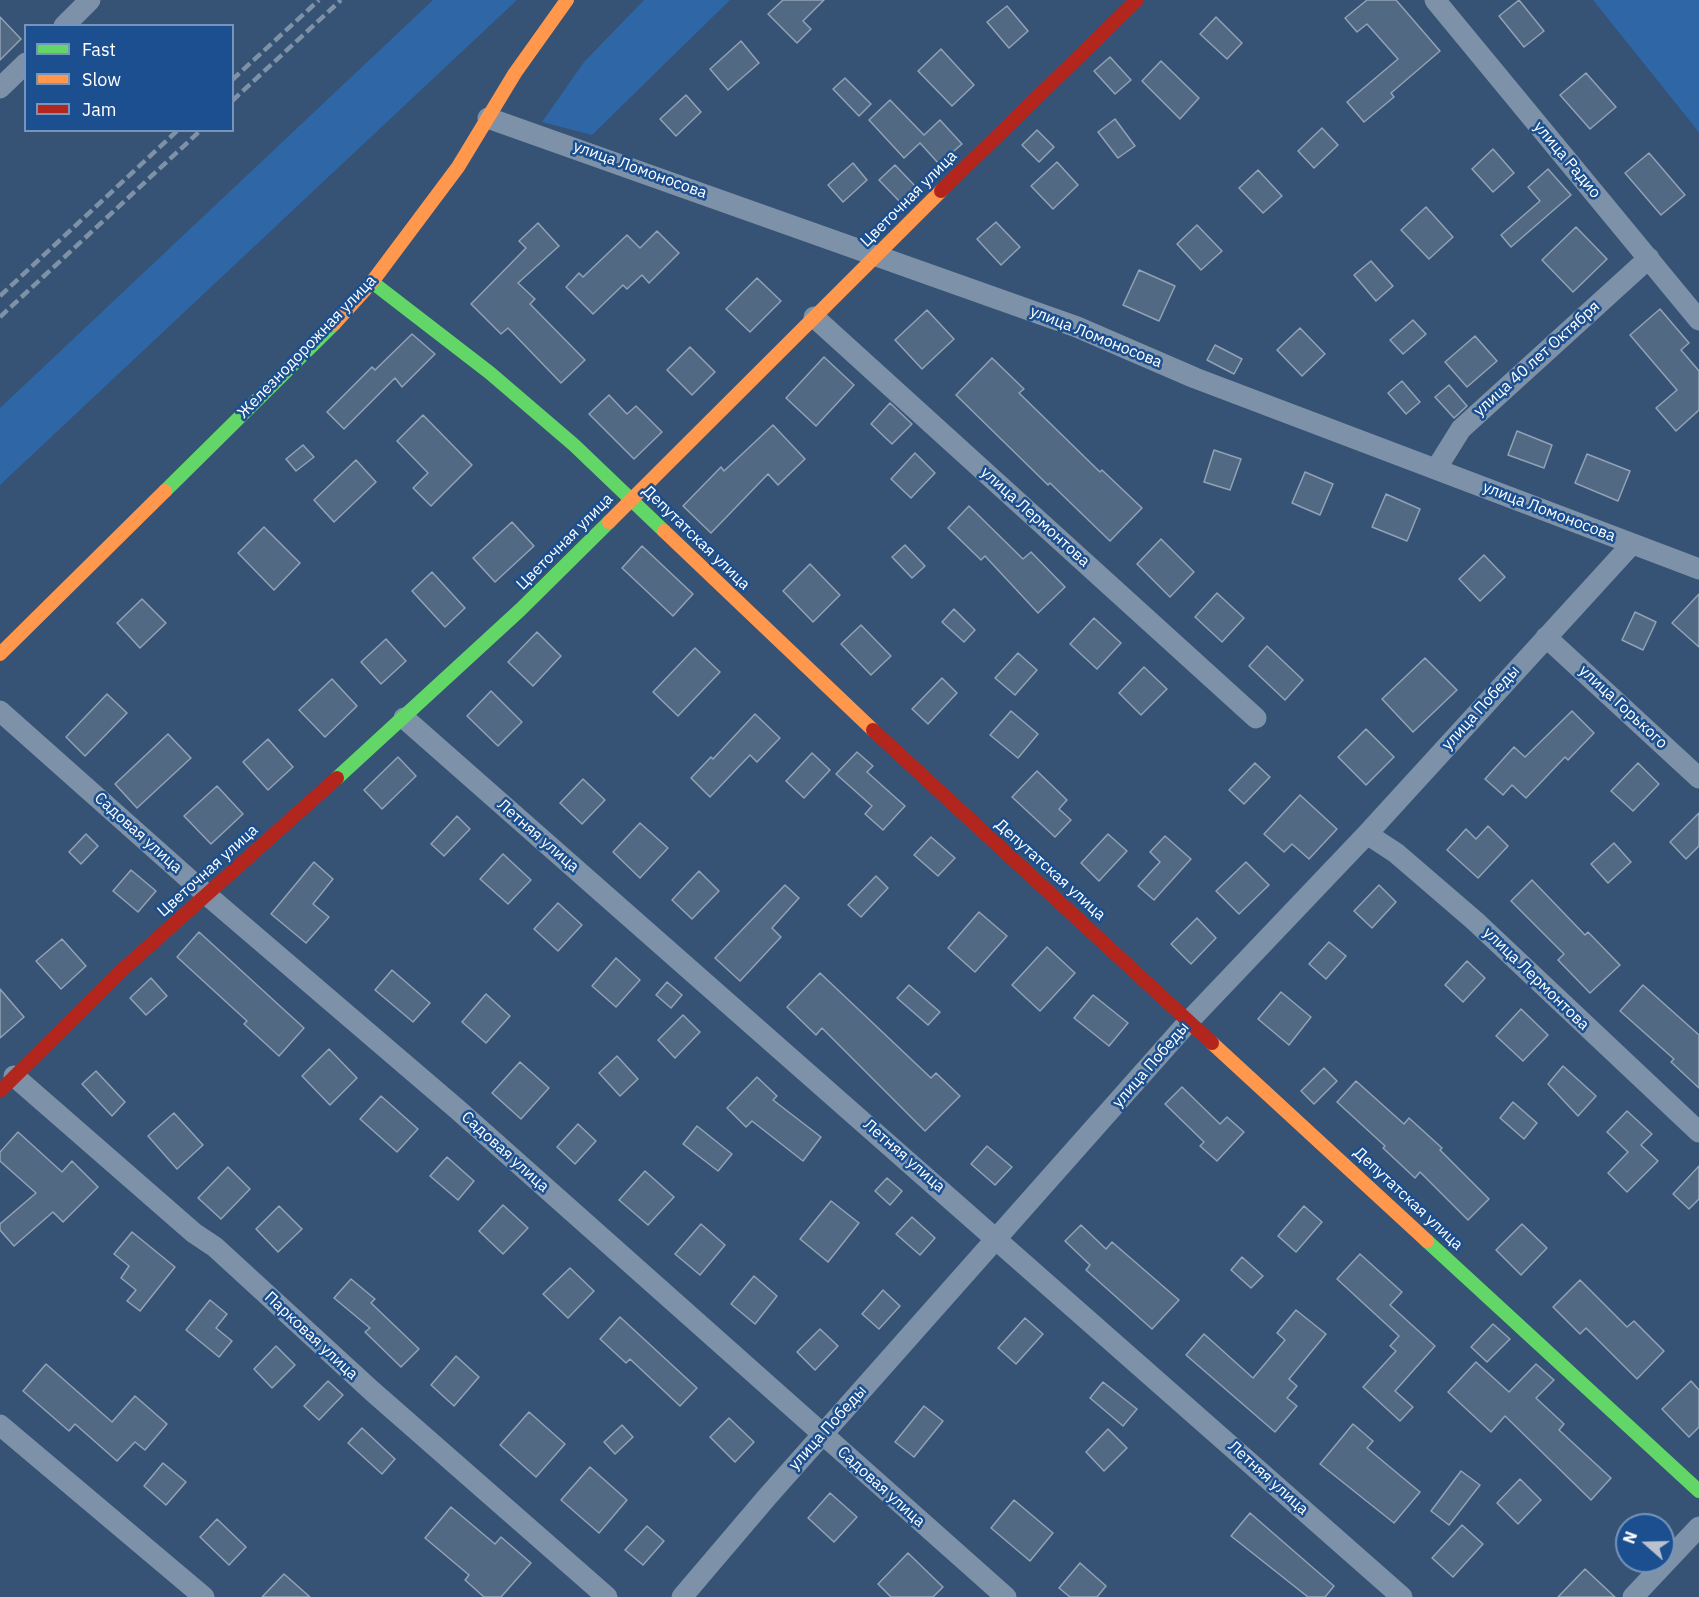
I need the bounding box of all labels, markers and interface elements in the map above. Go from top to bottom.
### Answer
legend [24,24,234,132]
text: Fast [82,38,116,61]
text: Slow [82,68,121,91]
text: Jam [82,98,117,121]
street label: улица Радио [1529,118,1605,202]
street label: улица Ломоносова [571,137,709,203]
street label: Цветочная улица [857,147,961,251]
street label: Железнодорожная улица [234,271,380,423]
street label: улица 40 лет Октября [1470,297,1604,421]
street label: улица Ломоносова [1027,302,1165,372]
street label: улица Лермонтова [976,463,1094,571]
street label: улица Ломоносова [1480,478,1618,546]
street label: Депутатская улица [638,482,754,594]
street label: Цветочная улица [513,490,617,594]
street label: улица Горького [1575,661,1671,753]
street label: улица Победы [1438,662,1524,754]
street label: Садовая улица [90,789,186,877]
street label: Летняя улица [493,795,583,877]
street label: Депутатская улица [991,815,1109,925]
street label: Цветочная улица [154,821,262,921]
street label: улица Лермонтова [1479,923,1593,1035]
street label: улица Победы [1109,1018,1193,1112]
street label: Садовая улица [457,1108,553,1196]
street label: Летняя улица [859,1115,949,1197]
street label: Депутатская улица [1349,1143,1467,1255]
street label: Парковая улица [260,1288,362,1384]
street label: улица Победы [785,1382,871,1474]
street label: Летняя улица [1224,1437,1312,1519]
street label: Садовая улица [833,1443,929,1531]
north arrow [1615,1513,1675,1573]
text: N [1619,1529,1641,1546]

